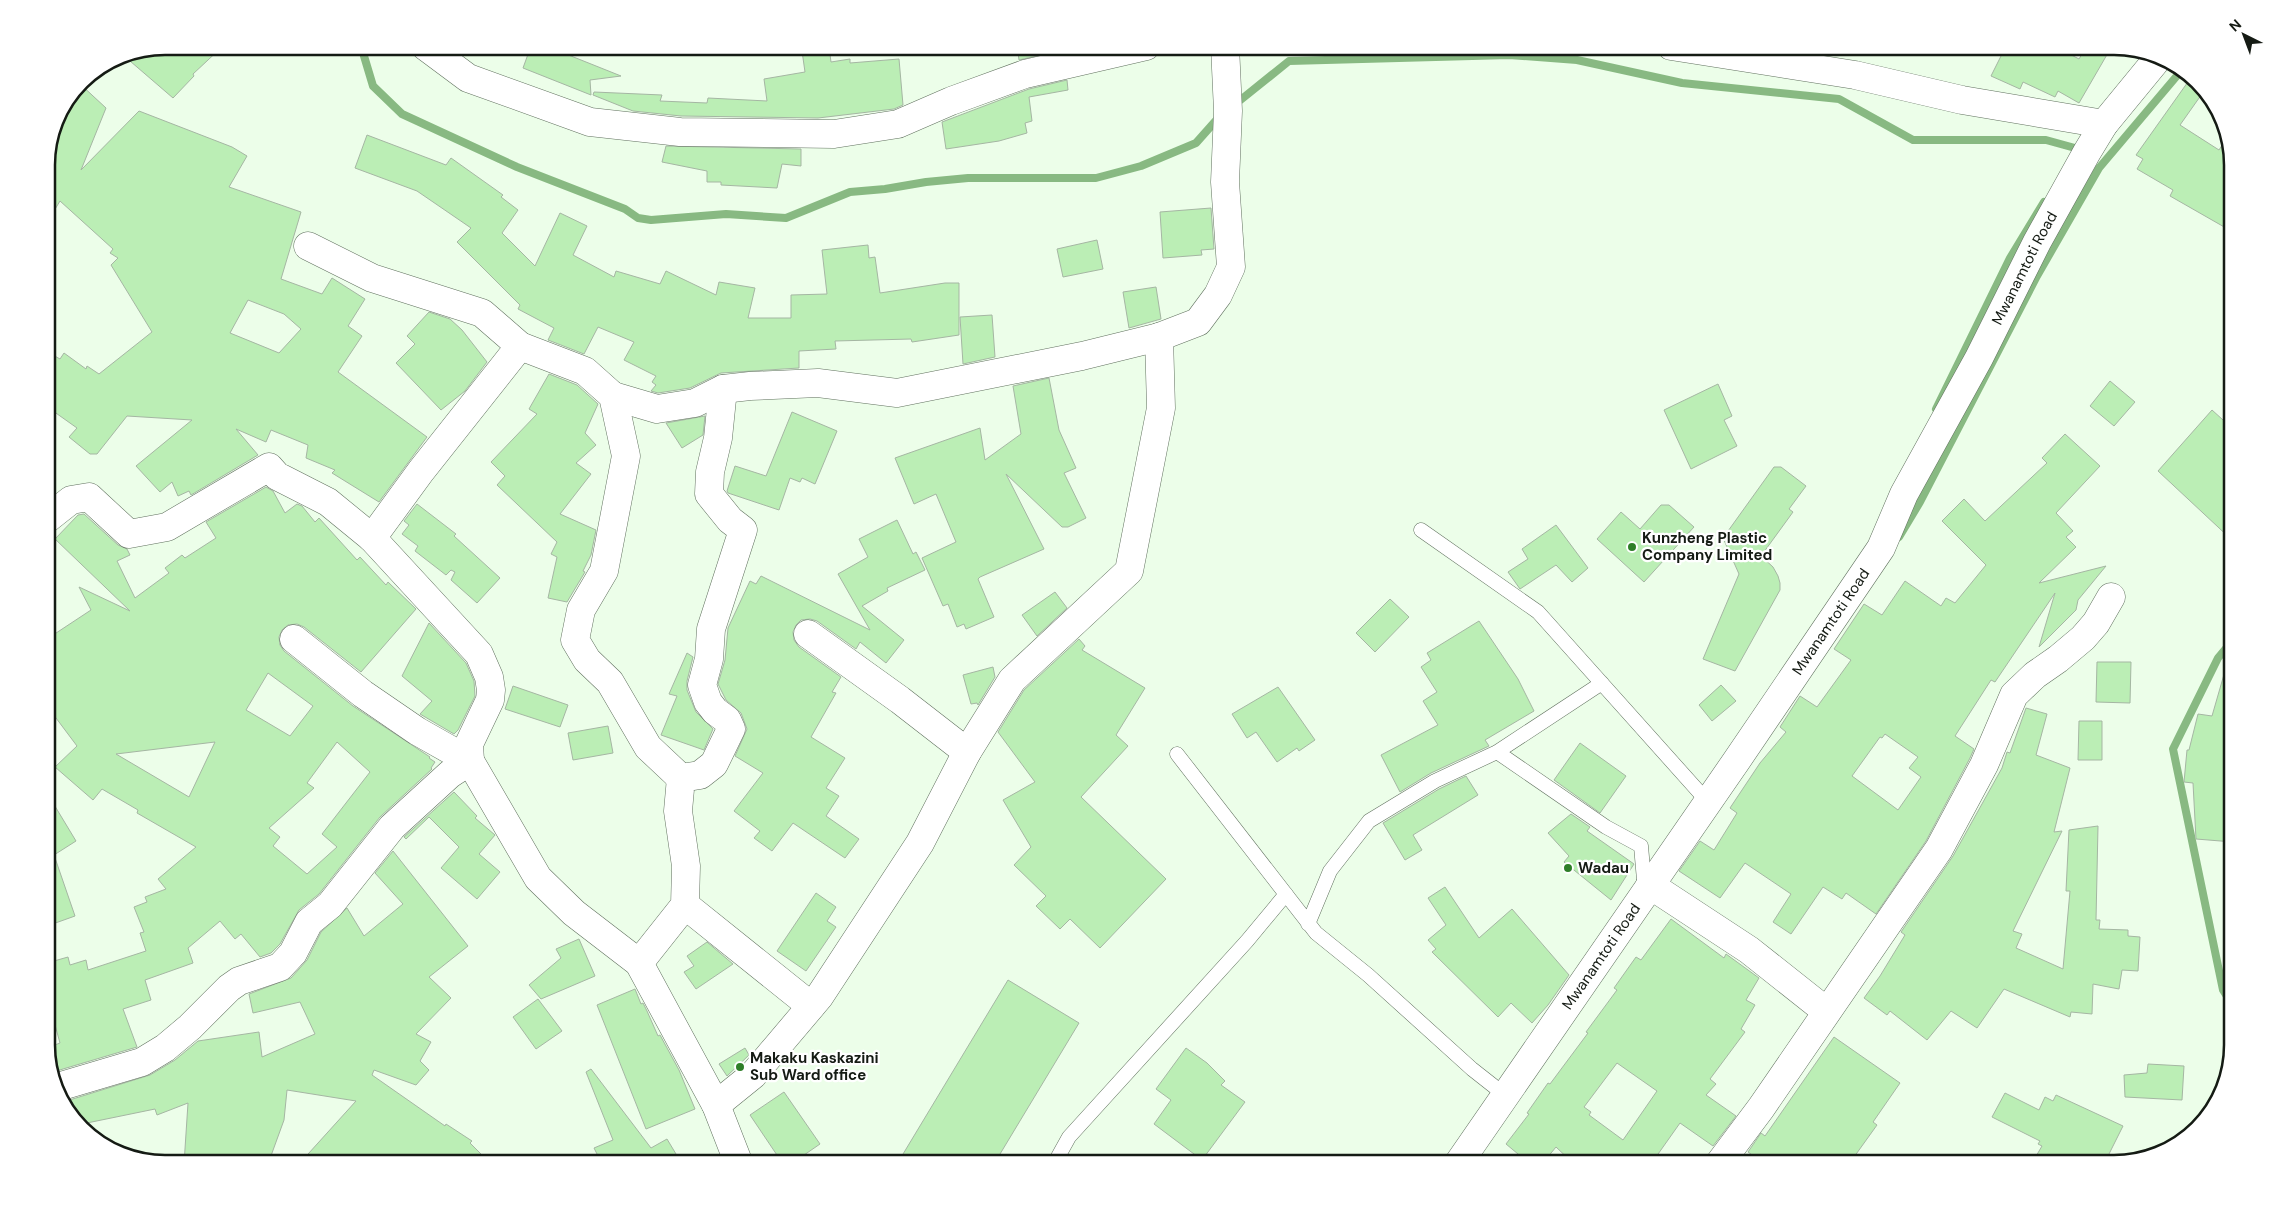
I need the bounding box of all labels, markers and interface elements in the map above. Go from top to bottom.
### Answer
north arrow [2219,10,2269,60]
text: N [2225,15,2245,35]
street label: Mwanamtoti Road [1987,208,2062,328]
place label: Kunzheng Plastic Company Limited [1642,528,1772,565]
marker: Kunzheng Plastic Company Limited [1626,541,1638,553]
street label: Mwanamtoti Road [1787,565,1874,679]
place label: Wadau [1578,858,1629,878]
marker: Wadau [1562,862,1574,874]
street label: Mwanamtoti Road [1557,900,1645,1014]
place label: Makaku Kaskazini Sub Ward office [750,1048,879,1085]
marker: Makaku Kaskazini Sub Ward office [734,1061,746,1073]

